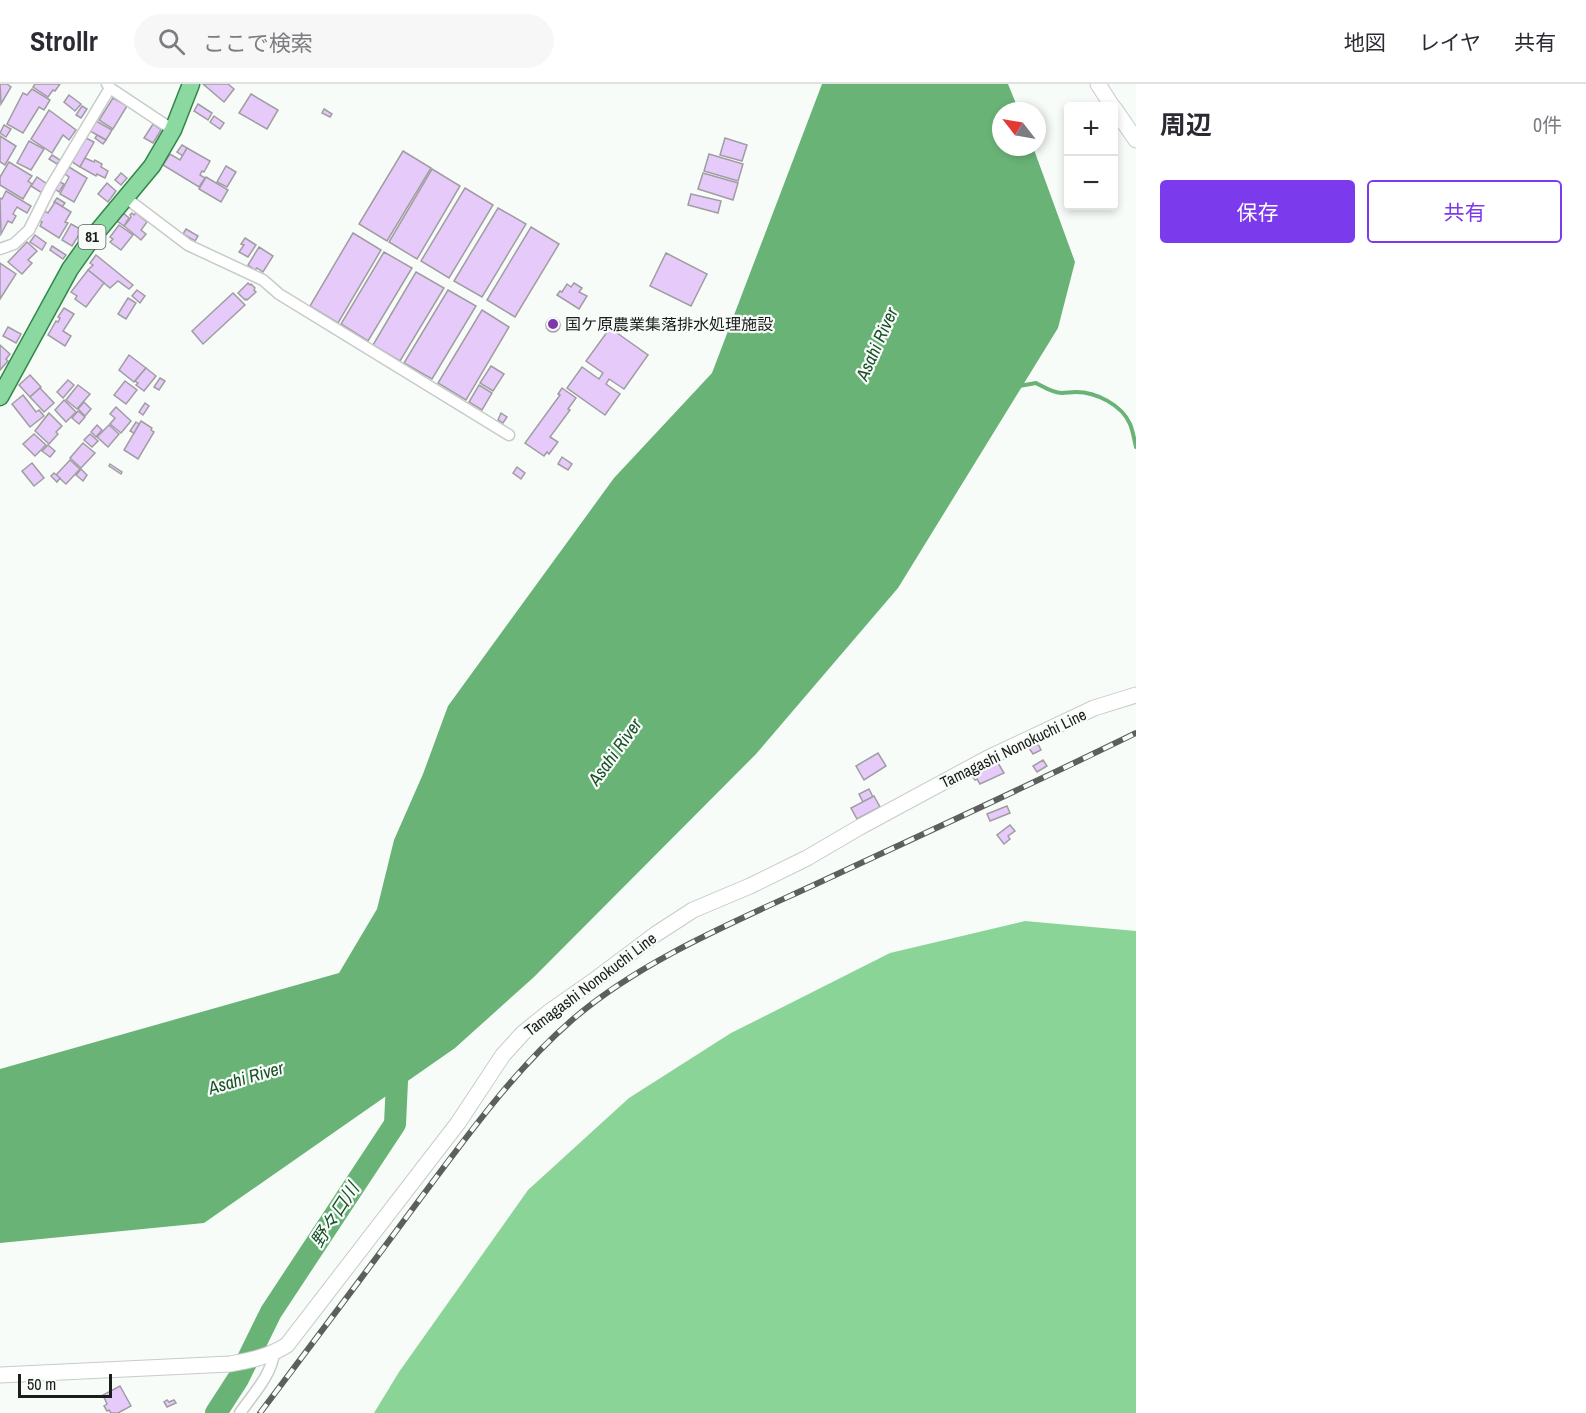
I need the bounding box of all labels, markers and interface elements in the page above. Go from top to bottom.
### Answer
search box [134,14,554,68]
text: Strollr [30,22,98,60]
icon: search [155,25,188,58]
text: ここで検索 [203,28,313,58]
text: 地図 [1344,28,1386,57]
text: レイヤ [1419,28,1481,57]
text: 共有 [1514,28,1556,57]
north arrow [992,102,1046,156]
map controls [1064,102,1118,210]
button: + [1064,102,1118,156]
text: 周辺 [1160,107,1212,142]
text: 0件 [1533,111,1562,138]
button: − [1064,156,1118,210]
button: 保存 [1160,180,1355,243]
button: 共有 [1367,180,1562,243]
road number: 81 [78,225,106,249]
water label: Asahi River [849,303,904,385]
place label: 国ケ原農業集落排水処理施設 [565,313,773,335]
marker: 国ケ原農業集落排水処理施設 [546,317,560,331]
street label: Tamagashi Nonokuchi Line [936,703,1090,793]
water label: Asahi River [581,712,648,791]
street label: Tamagashi Nonokuchi Line [519,927,661,1041]
water label: Asahi River [204,1055,287,1100]
water label: 野々口川 [304,1176,366,1252]
scale bar [18,1371,112,1398]
text: 50 m [27,1373,56,1395]

